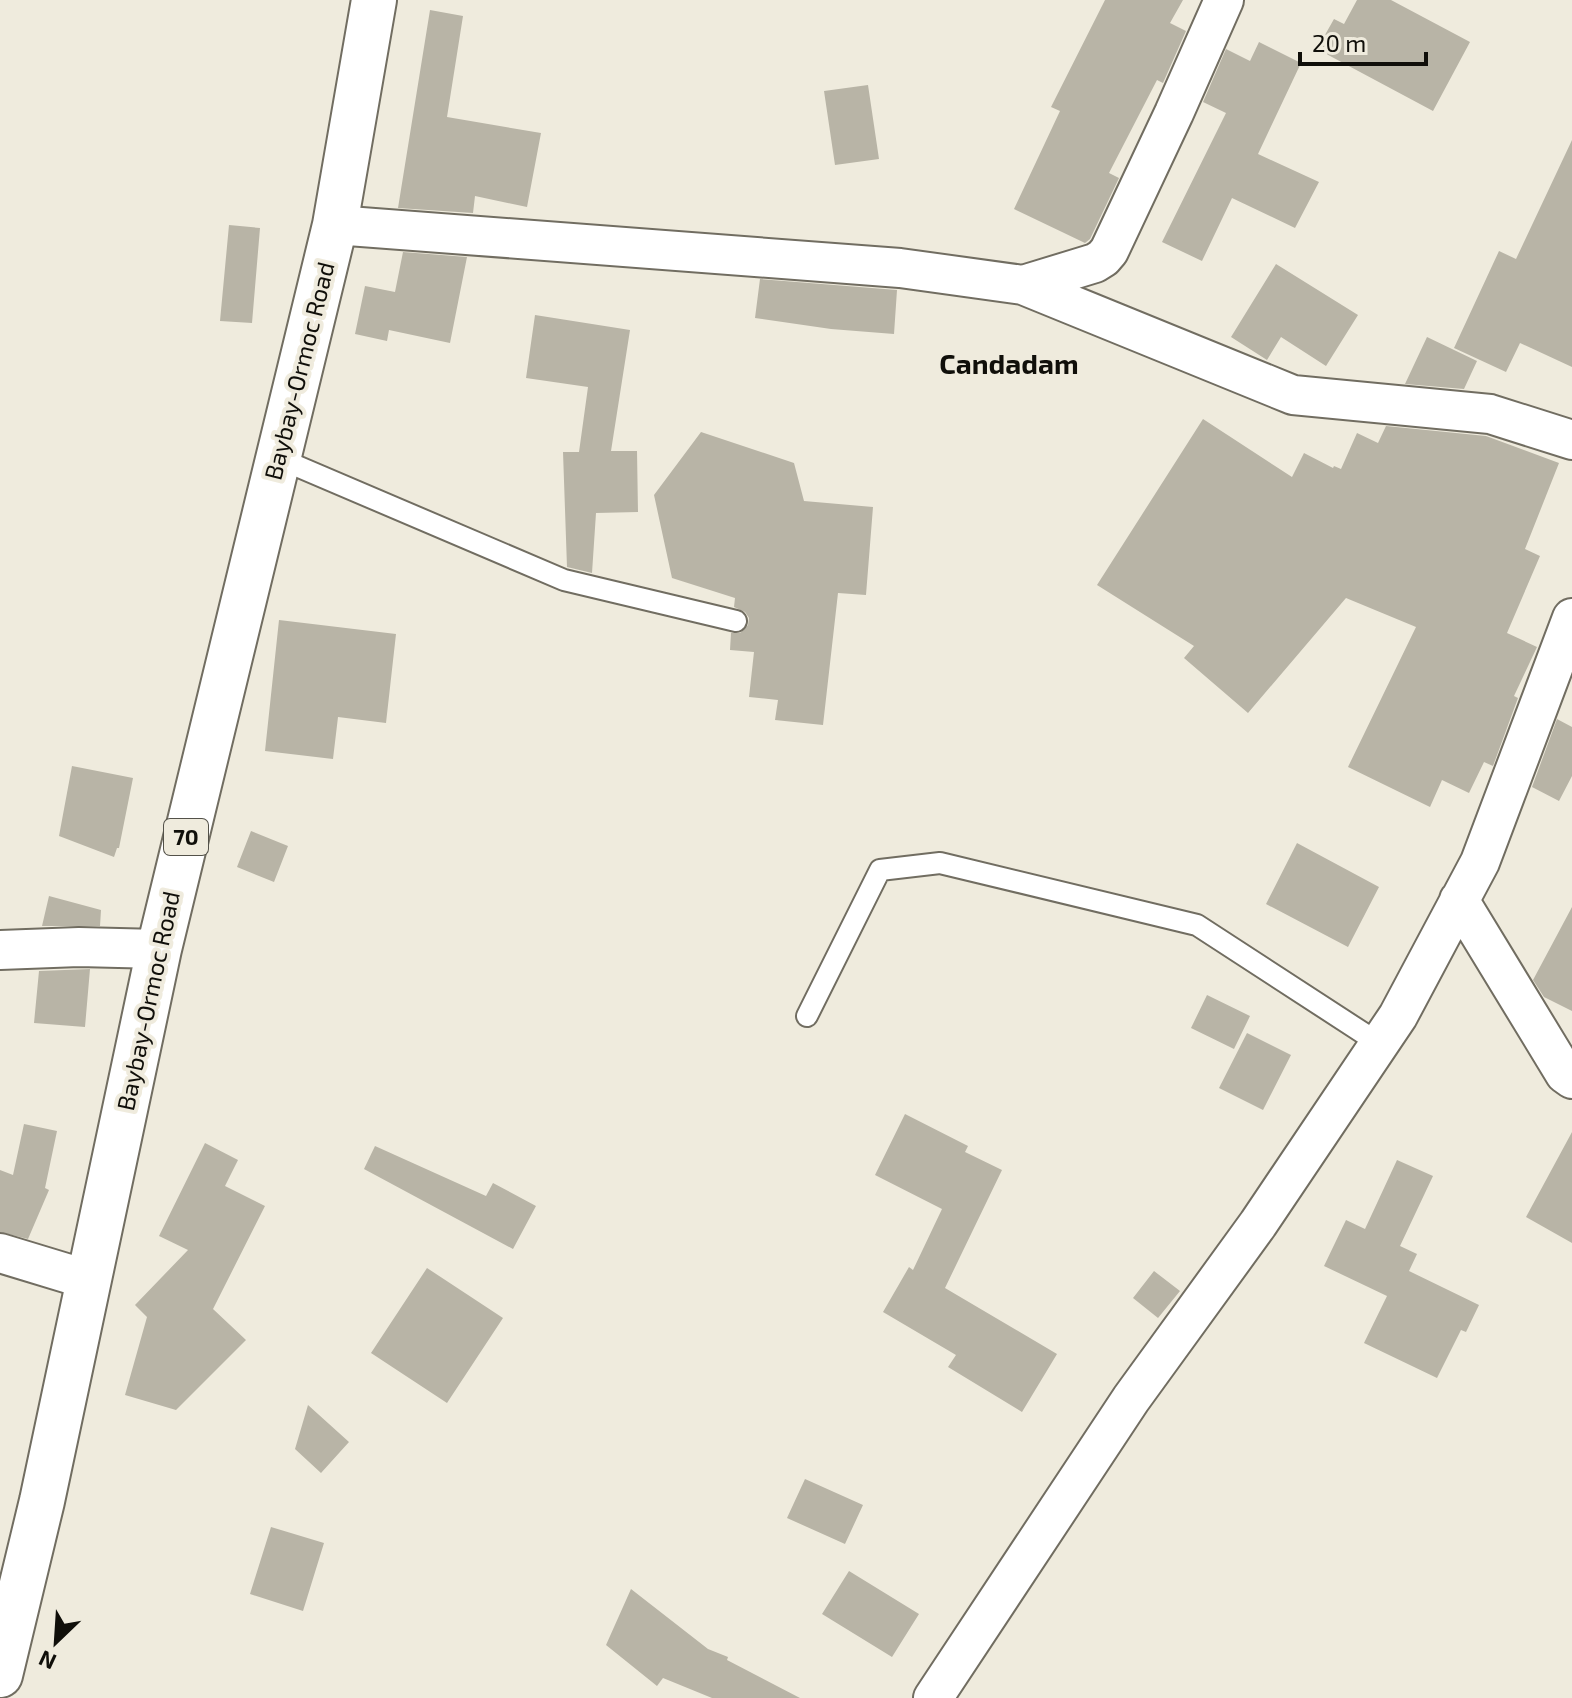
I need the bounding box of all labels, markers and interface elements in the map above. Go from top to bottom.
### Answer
scale bar [1300,16,1426,66]
text: 20 m [1312,28,1366,57]
street label: Baybay-Ormoc Road [257,259,340,483]
district label: Candadam [939,346,1079,380]
road number: 70 [164,819,208,855]
street label: Baybay-Ormoc Road [110,888,185,1113]
north arrow [16,1602,96,1682]
text: N [34,1646,60,1676]

